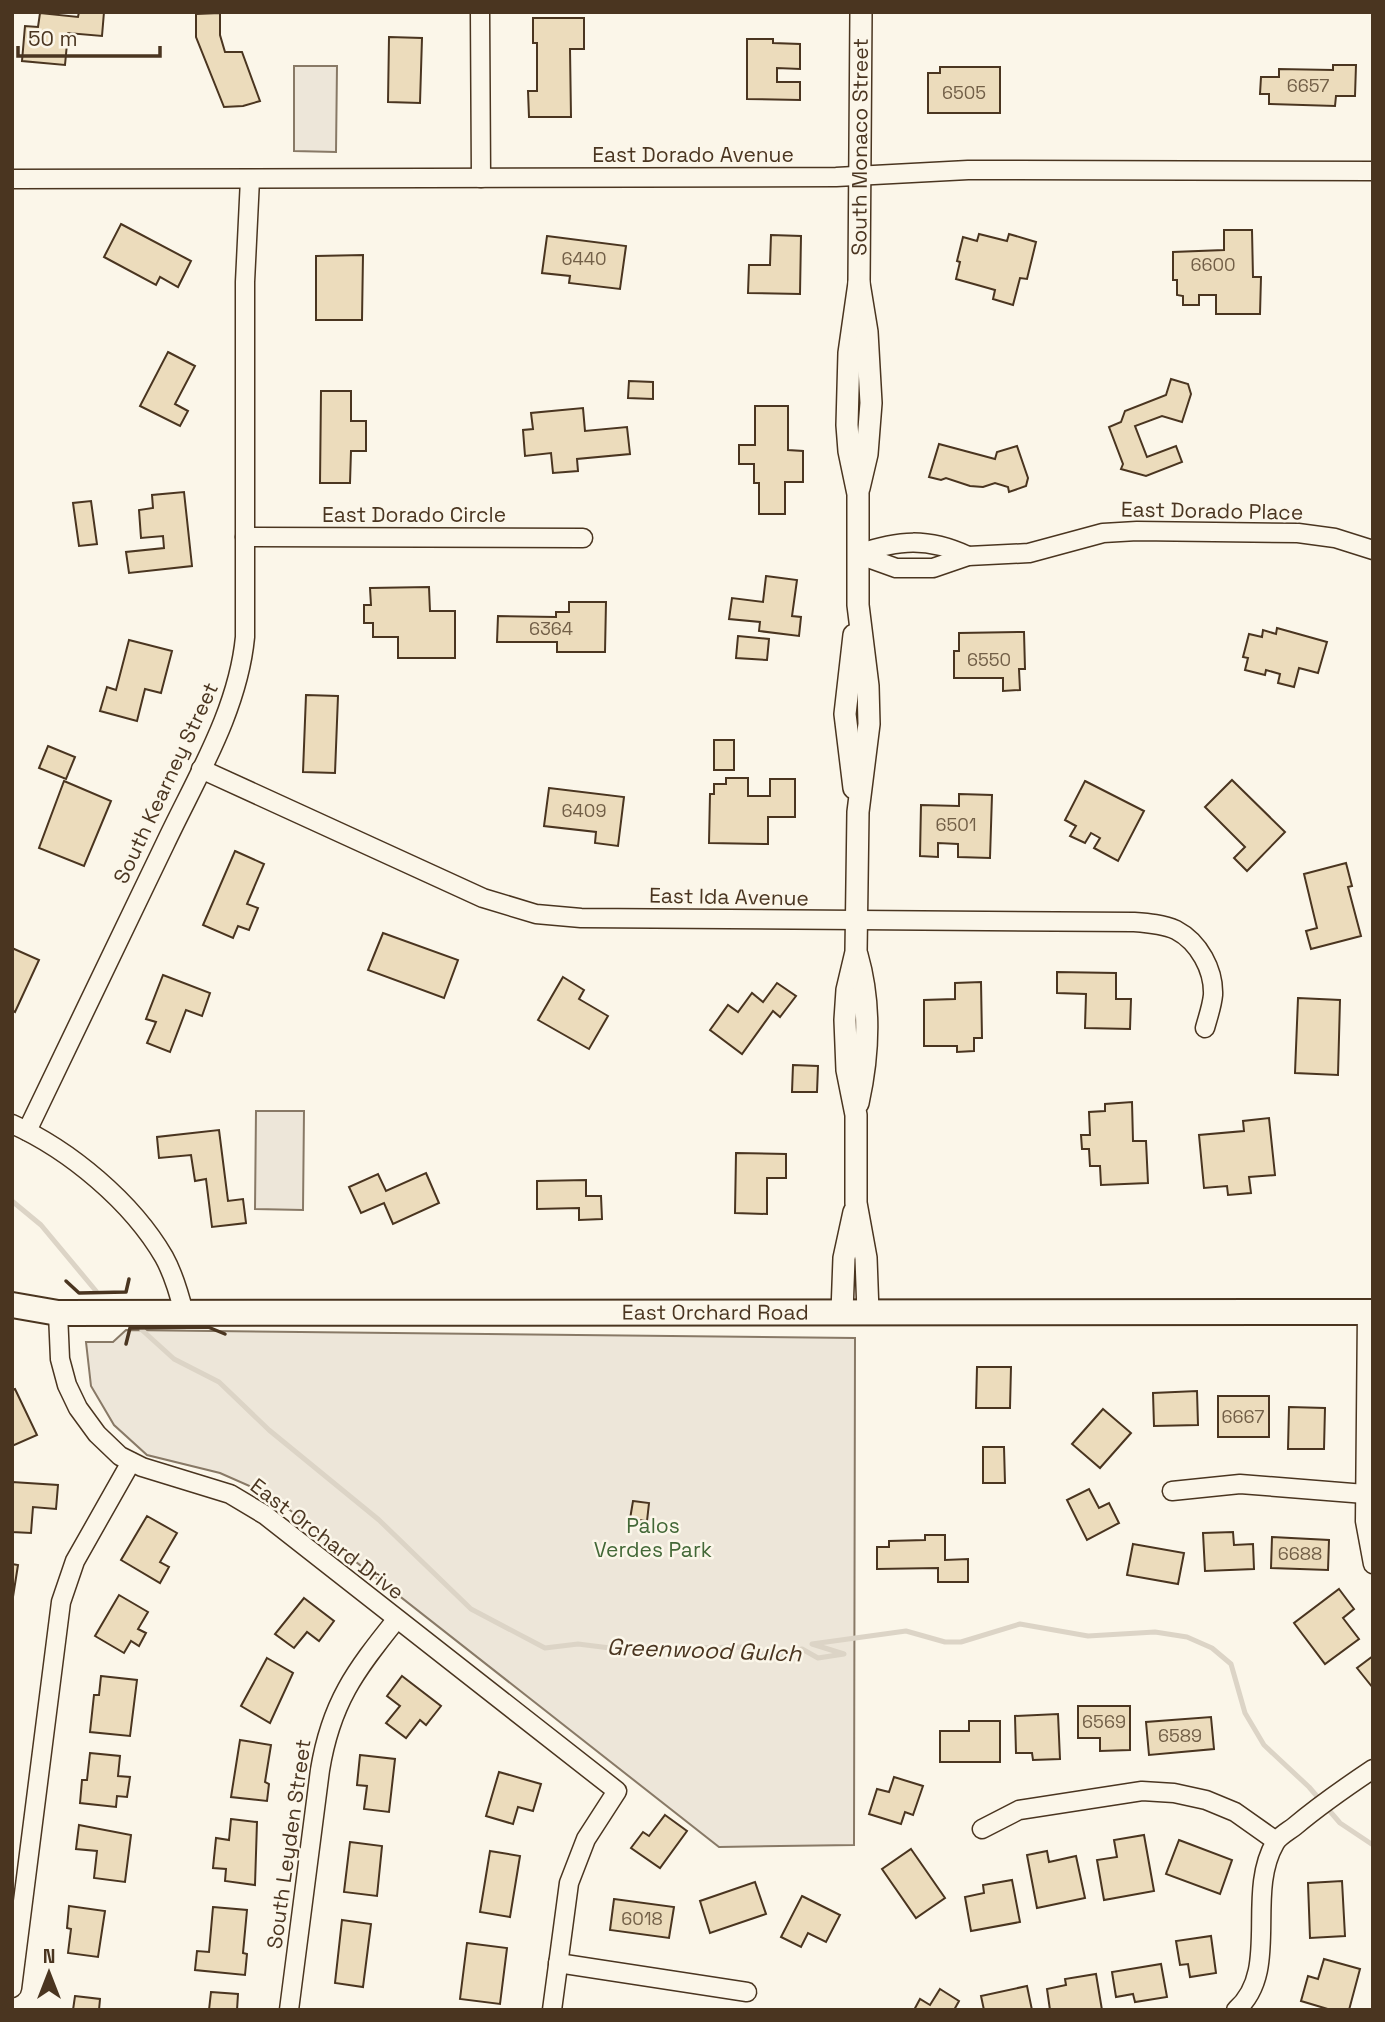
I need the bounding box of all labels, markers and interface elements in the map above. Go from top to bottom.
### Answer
scale bar [18,14,159,58]
text: 50 m [28,25,78,52]
street label: South Monaco Street [845,38,874,256]
house number: 6657 [1287,74,1329,97]
house number: 6505 [942,81,986,104]
street label: East Dorado Avenue [592,141,794,168]
house number: 6440 [561,247,607,270]
house number: 6600 [1190,253,1236,276]
street label: East Dorado Place [1121,495,1303,526]
street label: East Dorado Circle [322,501,506,528]
house number: 6364 [529,617,573,640]
house number: 6550 [967,648,1011,671]
street label: South Kearney Street [107,678,224,888]
house number: 6409 [562,799,606,822]
house number: 6501 [936,813,976,836]
street label: East Ida Avenue [649,882,809,911]
street label: East Orchard Road [622,1298,809,1326]
house number: 6667 [1222,1405,1264,1428]
street label: East Orchard Drive [245,1472,410,1605]
park label: Palos Verdes Park [594,1512,712,1563]
house number: 6688 [1278,1542,1322,1565]
water label: Greenwood Gulch [606,1632,803,1668]
house number: 6569 [1082,1710,1126,1733]
house number: 6589 [1158,1724,1202,1747]
street label: South Leyden Street [260,1737,317,1951]
house number: 6018 [621,1907,663,1930]
north arrow [14,1938,84,2008]
text: N [43,1944,55,1969]

